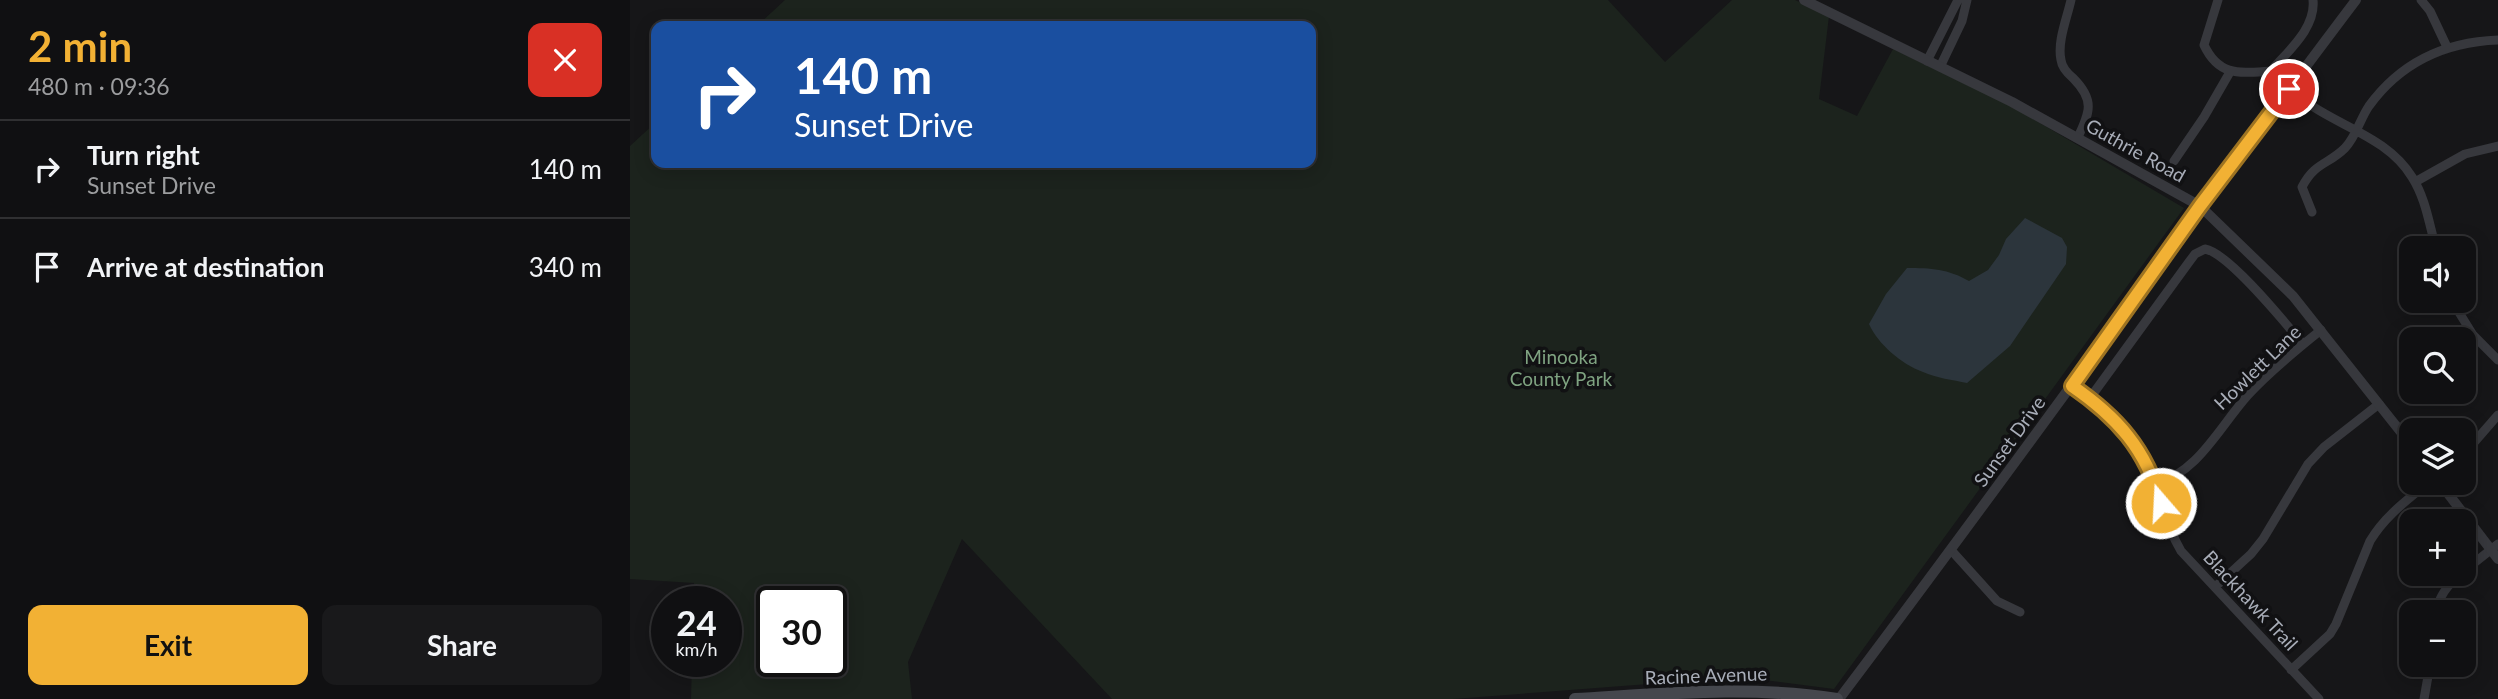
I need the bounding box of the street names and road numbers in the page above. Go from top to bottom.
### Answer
street label: Guthrie Road [2082,113,2190,187]
street label: Howlett Lane [2209,320,2305,414]
street label: Sunset Drive [1968,391,2050,491]
street label: Blackhawk Trail [2199,545,2303,655]
street label: Racine Avenue [1644,661,1768,689]

